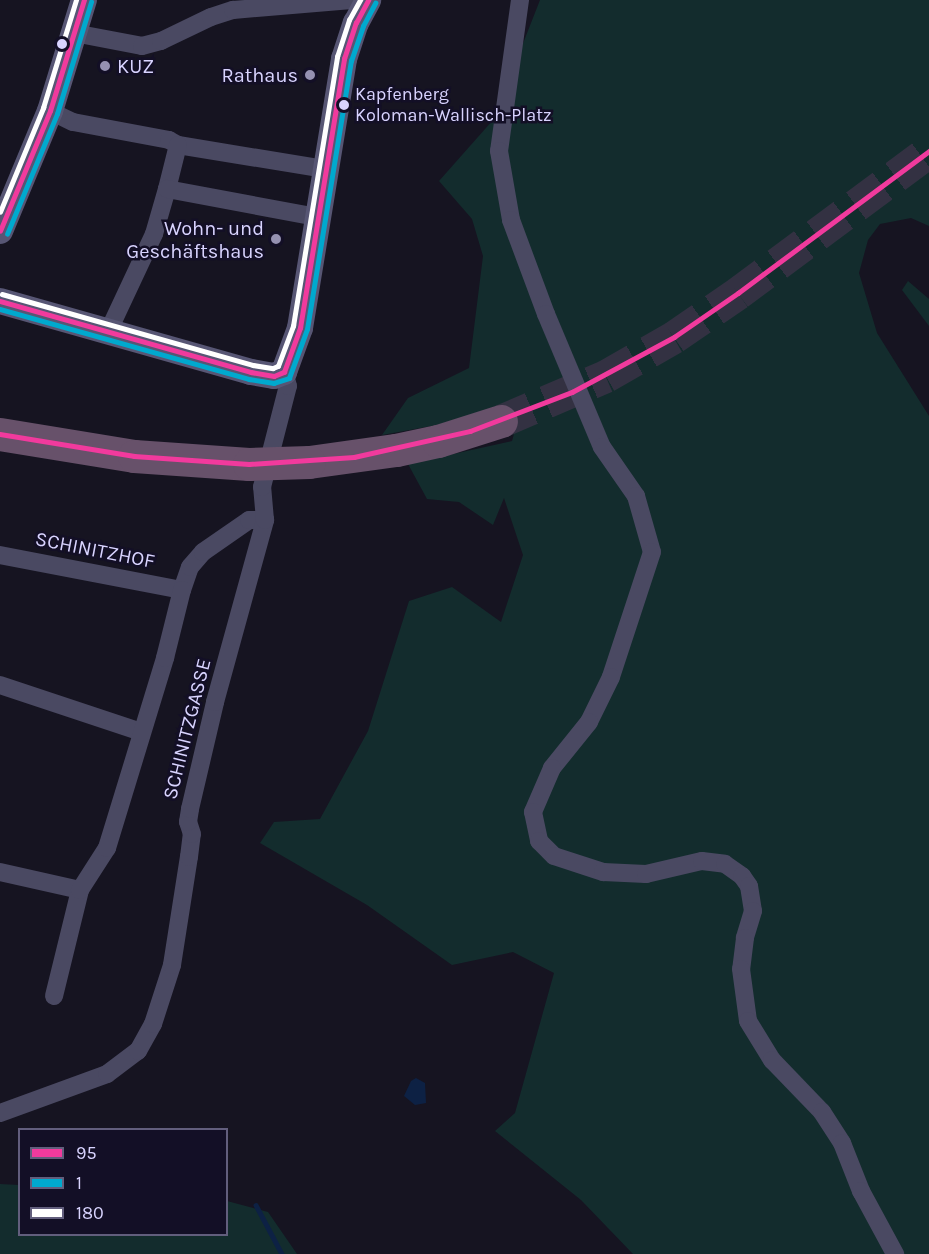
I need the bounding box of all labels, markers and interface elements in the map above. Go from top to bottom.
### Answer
unlabelled marker [56,38,68,50]
place label: KUZ [117,54,154,78]
marker: KUZ [98,59,112,73]
place label: Rathaus [222,63,298,87]
marker: Rathaus [303,68,317,82]
place label: Kapfenberg Koloman-Wallisch-Platz [355,84,551,127]
marker: Kapfenberg Koloman-Wallisch-Platz [338,99,350,111]
place label: Wohn- und Geschäftshaus [126,216,264,263]
marker: Wohn- und Geschäftshaus [269,232,283,246]
street label: SCHINITZHOF [33,527,157,573]
street label: SCHINITZGASSE [158,656,216,802]
legend [18,1128,228,1236]
text: 95 [76,1142,97,1164]
text: 1 [76,1172,82,1194]
text: 180 [76,1202,104,1224]

